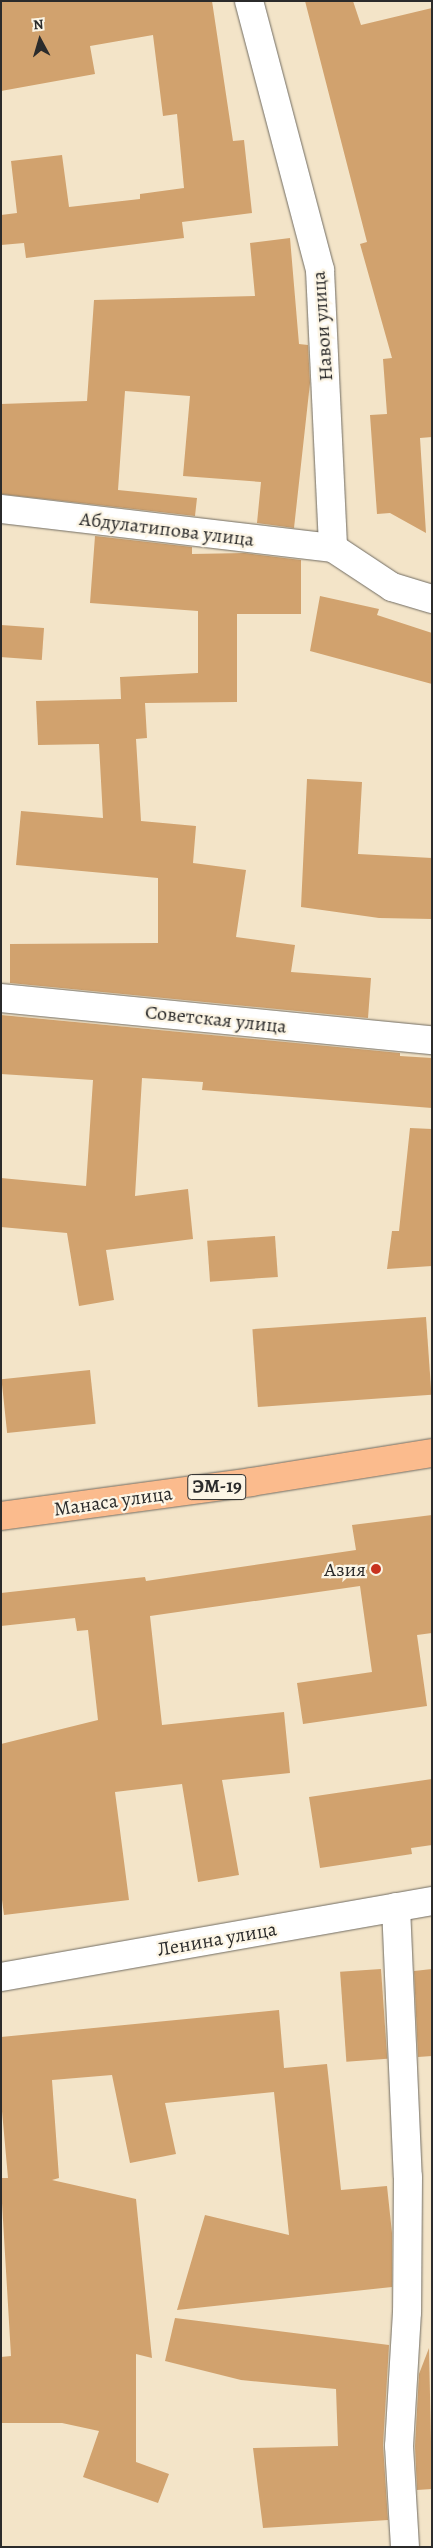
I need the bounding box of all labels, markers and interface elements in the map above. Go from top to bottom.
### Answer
north arrow [15,15,65,65]
text: N [32,15,44,35]
street label: Навои улица [306,270,338,382]
street label: Абдулатипова улица [78,506,256,552]
street label: Советская улица [144,1000,288,1038]
road number: ЭМ-19 [187,1470,247,1504]
street label: Манаса улица [52,1481,174,1521]
place label: Азия [324,1557,366,1581]
marker: Азия [370,1563,382,1575]
street label: Ленина улица [155,1917,279,1961]

